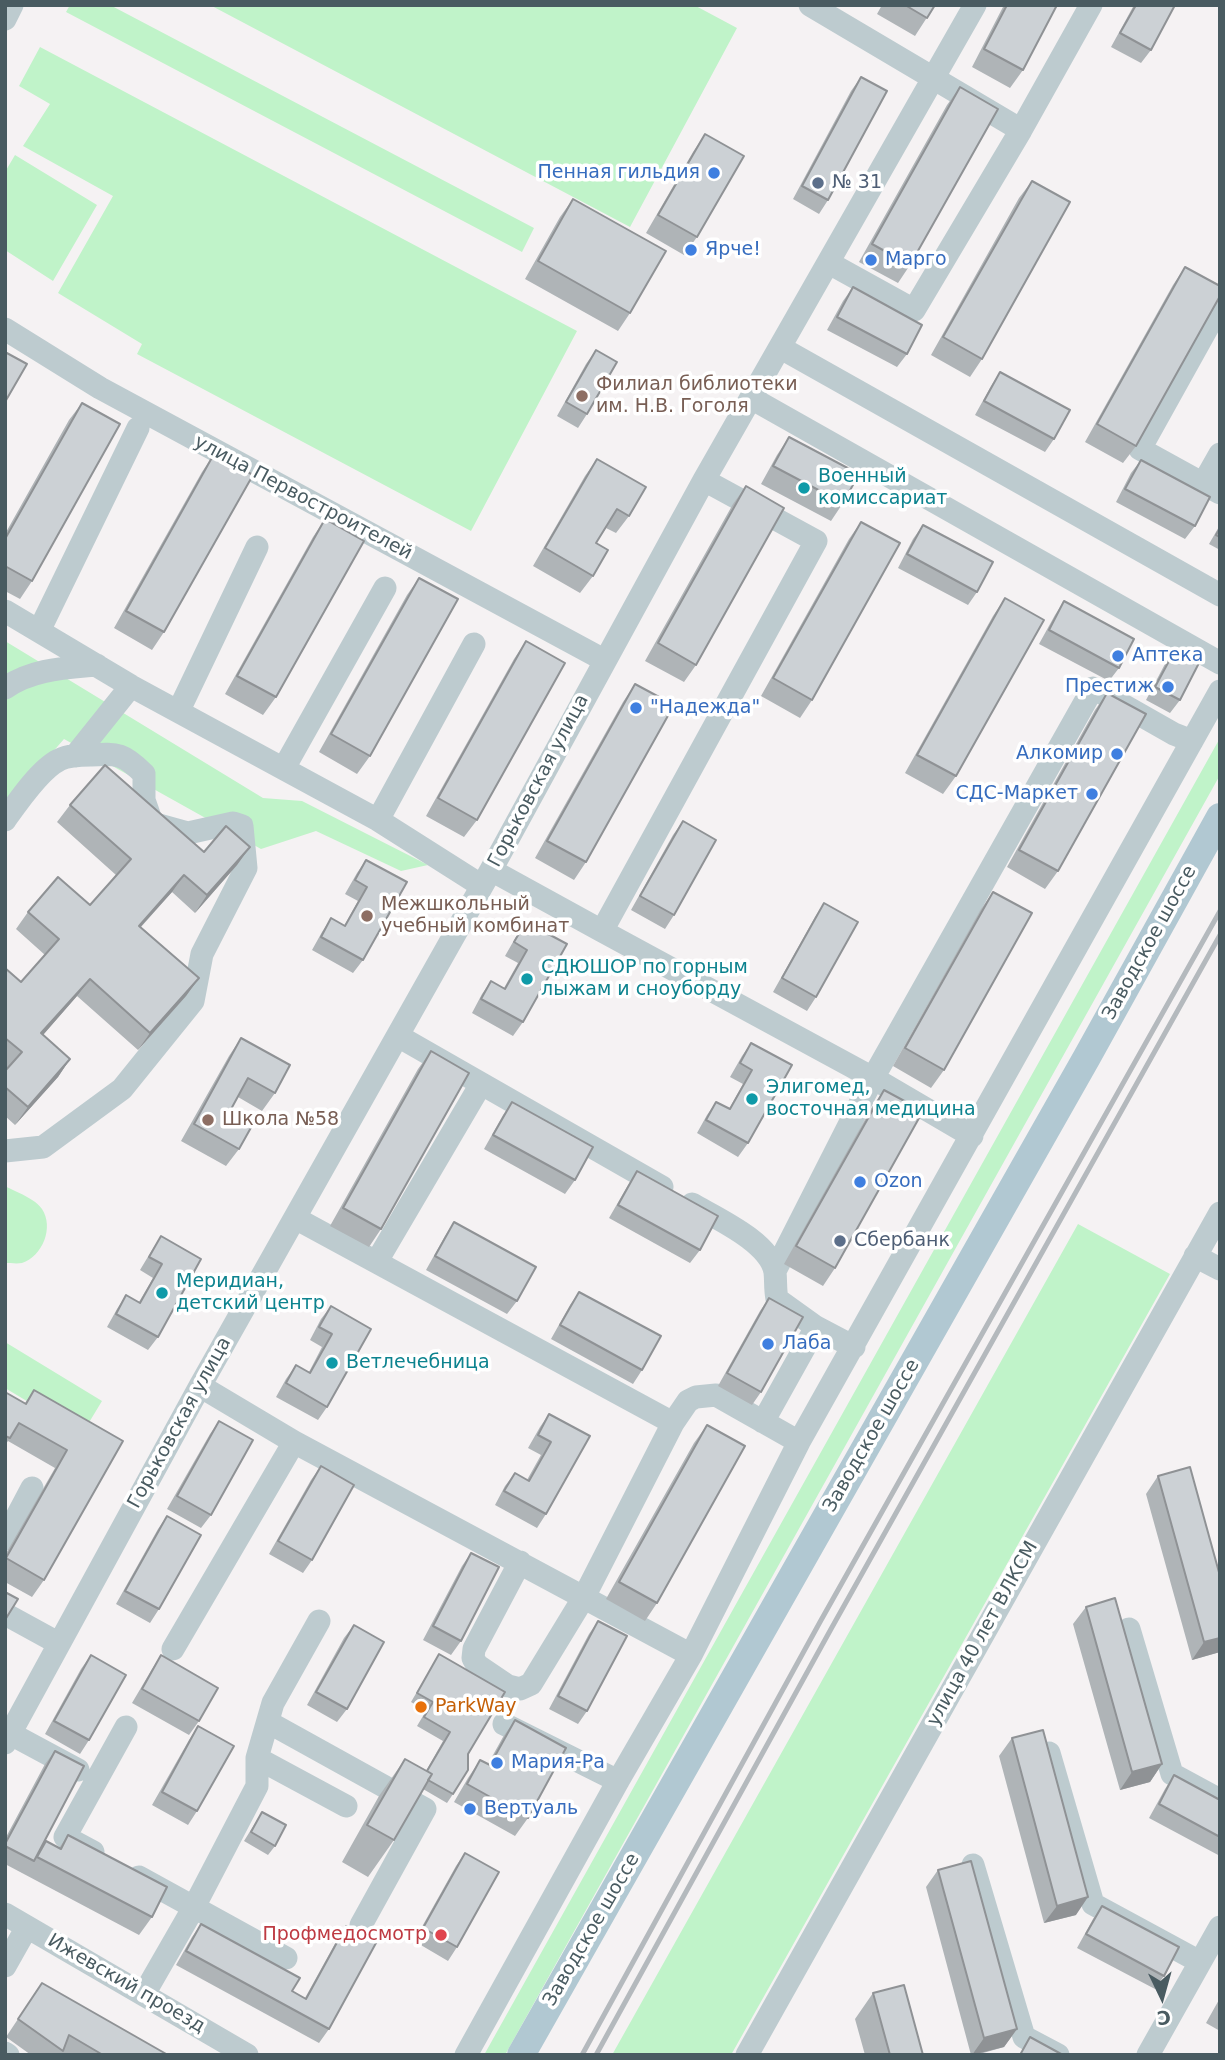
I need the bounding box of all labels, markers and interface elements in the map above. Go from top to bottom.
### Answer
place label: Пенная гильдия [537,162,700,184]
marker: Пенная гильдия [706,165,722,181]
place label: № 31 [832,172,882,194]
marker: № 31 [810,175,826,191]
place label: Ярче! [705,239,761,261]
marker: Ярче! [683,242,699,258]
place label: Марго [885,249,947,271]
marker: Марго [863,252,879,268]
place label: Филиал библиотеки им. Н.В. Гоголя [596,374,798,418]
marker: Филиал библиотеки им. Н.В. Гоголя [574,388,590,404]
street label: улица Первостроителей [190,431,416,565]
place label: Военный комиссариат [818,466,947,510]
marker: Военный комиссариат [796,480,812,496]
place label: Аптека [1132,645,1203,667]
marker: Аптека [1110,648,1126,664]
place label: Престиж [1065,676,1154,698]
marker: Престиж [1160,679,1176,695]
street label: Горьковская улица [484,691,594,871]
place label: "Надежда" [650,697,760,719]
marker: "Надежда" [628,700,644,716]
place label: Алкомир [1016,743,1103,765]
marker: Алкомир [1109,746,1125,762]
place label: СДС-Маркет [955,783,1078,805]
marker: СДС-Маркет [1084,786,1100,802]
street label: Заводское шоссе [1098,862,1202,1024]
place label: Межшкольный учебный комбинат [381,894,569,938]
marker: Межшкольный учебный комбинат [359,908,375,924]
place label: СДЮШОР по горным лыжам и сноуборду [541,957,748,1001]
marker: СДЮШОР по горным лыжам и сноуборду [519,971,535,987]
place label: Элигомед, восточная медицина [766,1077,976,1121]
marker: Элигомед, восточная медицина [744,1091,760,1107]
place label: Школа №58 [222,1109,339,1131]
marker: Школа №58 [200,1112,216,1128]
place label: Ozon [874,1171,923,1193]
marker: Ozon [852,1174,868,1190]
place label: Сбербанк [854,1230,950,1252]
marker: Сбербанк [832,1233,848,1249]
place label: Меридиан, детский центр [176,1271,325,1315]
marker: Меридиан, детский центр [154,1285,170,1301]
street label: Горьковская улица [123,1333,237,1513]
place label: Лаба [782,1333,831,1355]
marker: Лаба [760,1336,776,1352]
place label: Ветлечебница [346,1352,490,1374]
marker: Ветлечебница [324,1355,340,1371]
street label: Заводское шоссе [819,1356,925,1516]
street label: улица 40 лет ВЛКСМ [923,1538,1043,1730]
place label: ParkWay [435,1696,517,1718]
marker: ParkWay [413,1699,429,1715]
place label: Мария-Ра [511,1752,605,1774]
marker: Мария-Ра [489,1755,505,1771]
place label: Вертуаль [484,1798,578,1820]
marker: Вертуаль [462,1801,478,1817]
street label: Заводское шоссе [539,1850,645,2010]
place label: Профмедосмотр [262,1924,427,1946]
marker: Профмедосмотр [433,1927,449,1943]
street label: Ижевский проезд [43,1930,209,2038]
north arrow [1127,1962,1197,2032]
text: С [1156,2006,1172,2029]

